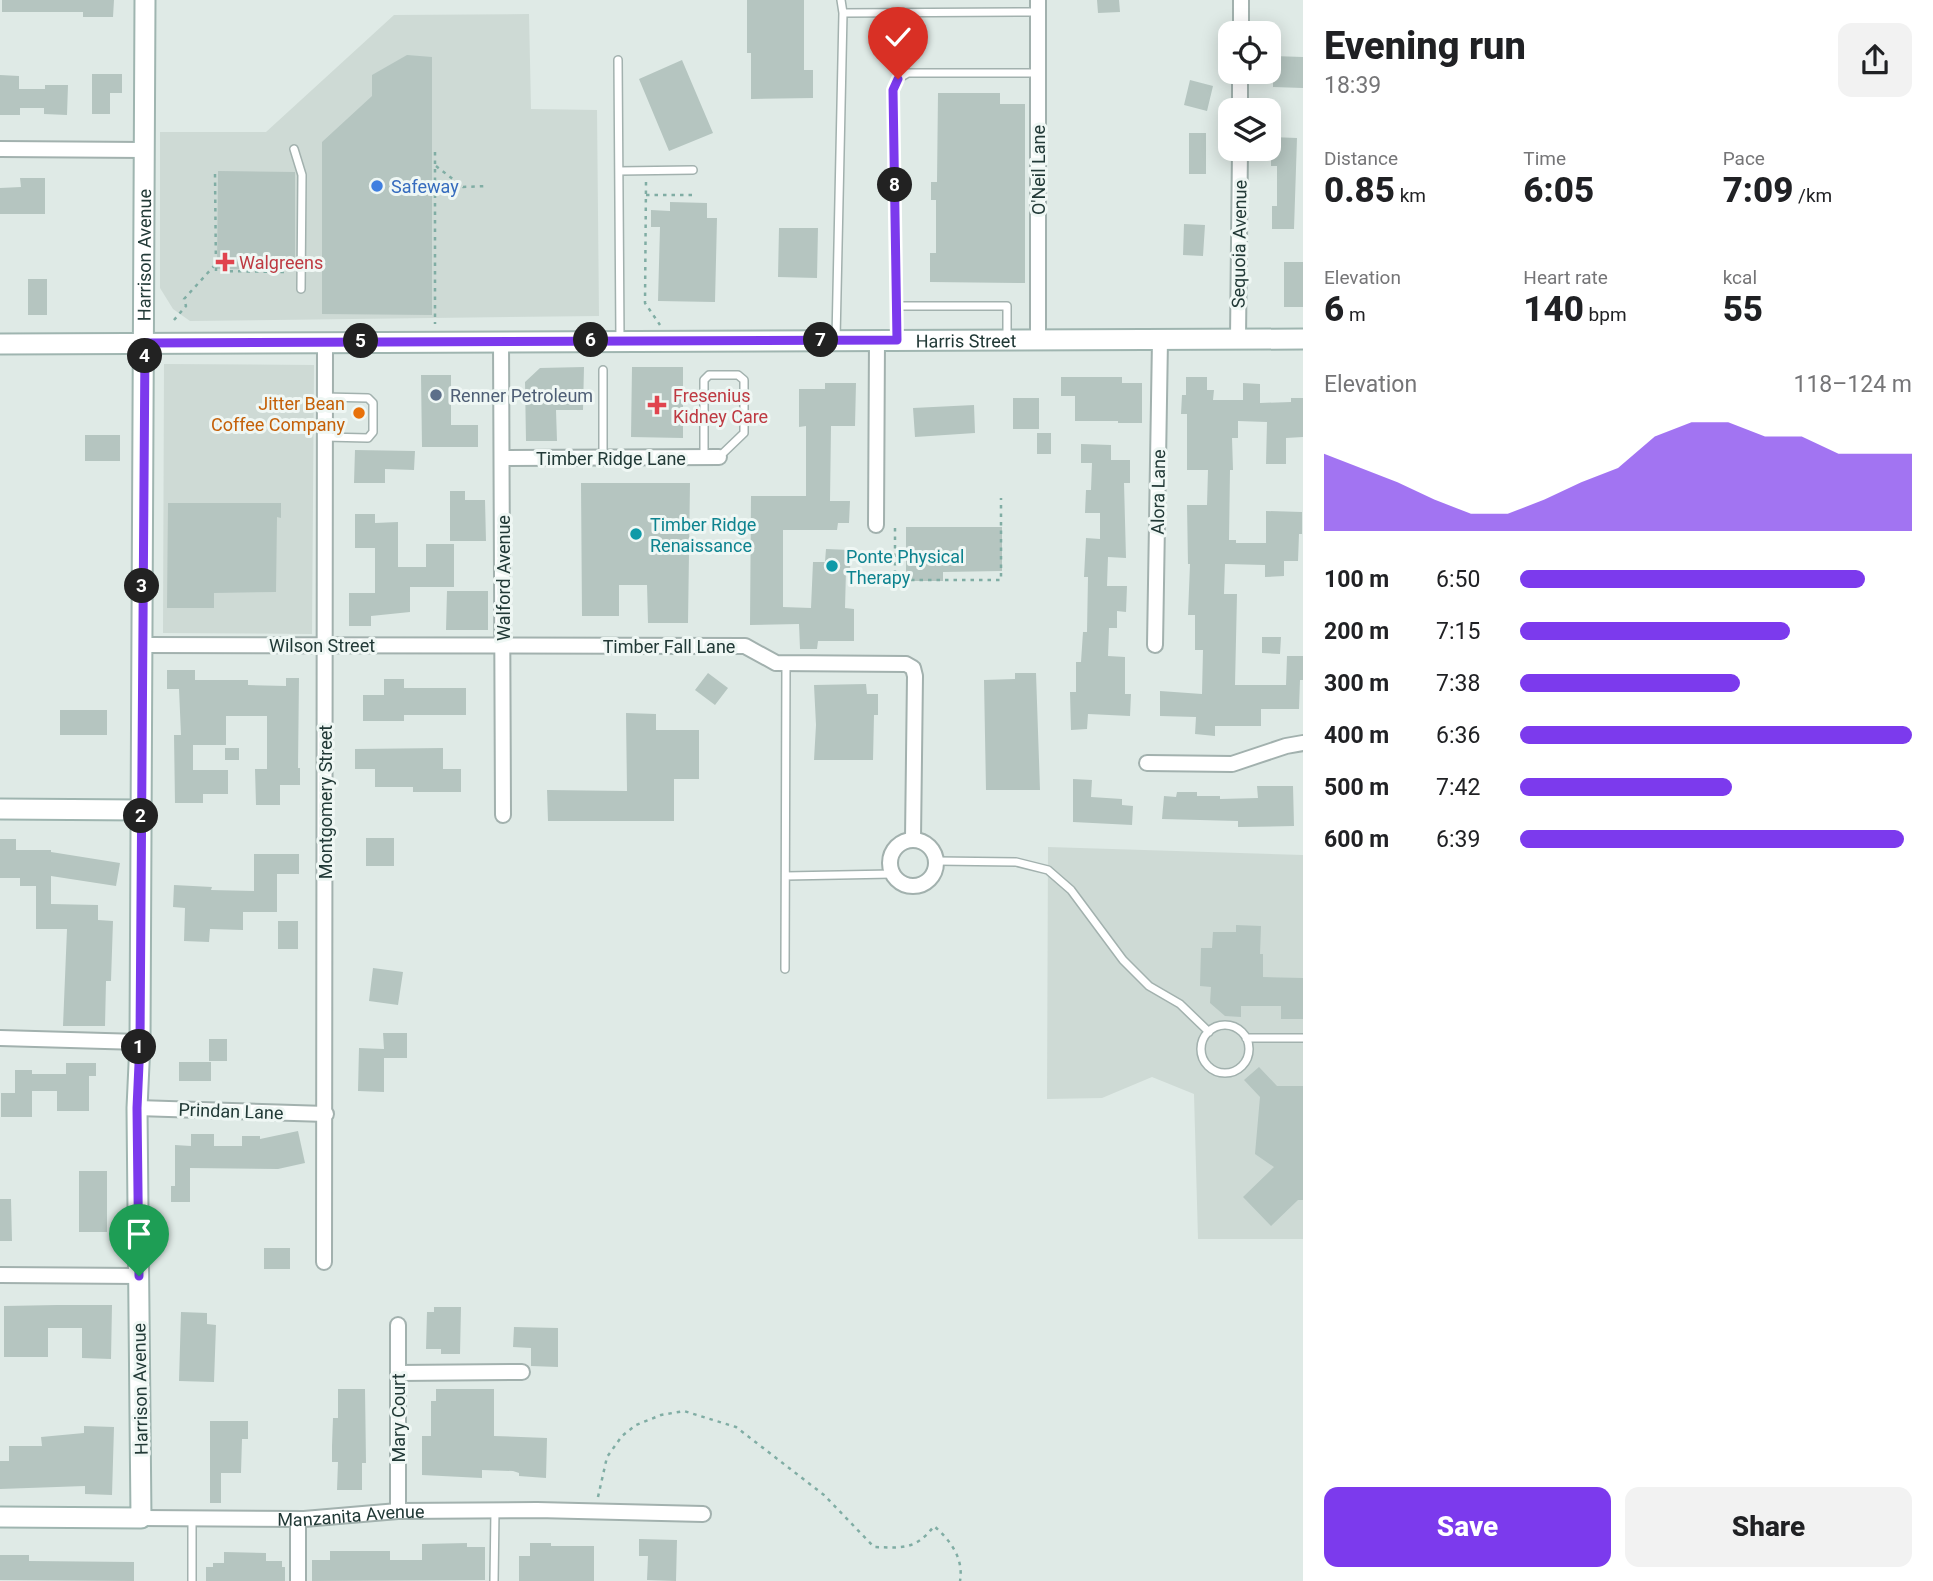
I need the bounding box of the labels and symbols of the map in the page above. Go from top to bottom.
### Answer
pin [868,7,928,79]
street label: O'Neil Lane [1028,125,1049,215]
pin: 8 [878,168,912,202]
place label: Safeway [391,176,459,197]
marker: Safeway [369,178,385,194]
street label: Sequoia Avenue [1227,180,1251,308]
street label: Harrison Avenue [133,189,155,321]
place label: Walgreens [239,252,323,273]
marker: Walgreens [217,254,233,270]
pin: 6 [574,322,608,358]
pin: 7 [804,322,838,358]
pin: 5 [344,324,378,358]
street label: Harris Street [916,330,1016,351]
pin: 4 [128,338,162,374]
place label: Renner Petroleum [450,385,593,406]
place label: Fresenius Kidney Care [673,385,768,427]
marker: Renner Petroleum [428,387,444,403]
place label: Jitter Bean Coffee Company [211,393,345,435]
marker: Fresenius Kidney Care [647,395,667,415]
marker: Jitter Bean Coffee Company [351,405,367,421]
street label: Timber Ridge Lane [536,448,686,469]
street label: Alora Lane [1147,449,1169,535]
place label: Timber Ridge Renaissance [650,514,756,556]
street label: Walford Avenue [493,515,514,641]
marker: Timber Ridge Renaissance [628,526,644,542]
place label: Ponte Physical Therapy [846,546,964,588]
marker: Ponte Physical Therapy [824,558,840,574]
pin: 3 [124,568,160,604]
street label: Wilson Street [269,635,375,656]
street label: Timber Fall Lane [603,636,735,657]
street label: Montgomery Street [315,725,336,879]
pin: 2 [124,798,158,834]
pin: 1 [122,1030,156,1064]
street label: Prindan Lane [178,1099,284,1123]
pin [109,1204,169,1276]
street label: Harrison Avenue [128,1323,152,1455]
street label: Mary Court [388,1373,409,1463]
street label: Manzanita Avenue [277,1500,425,1530]

